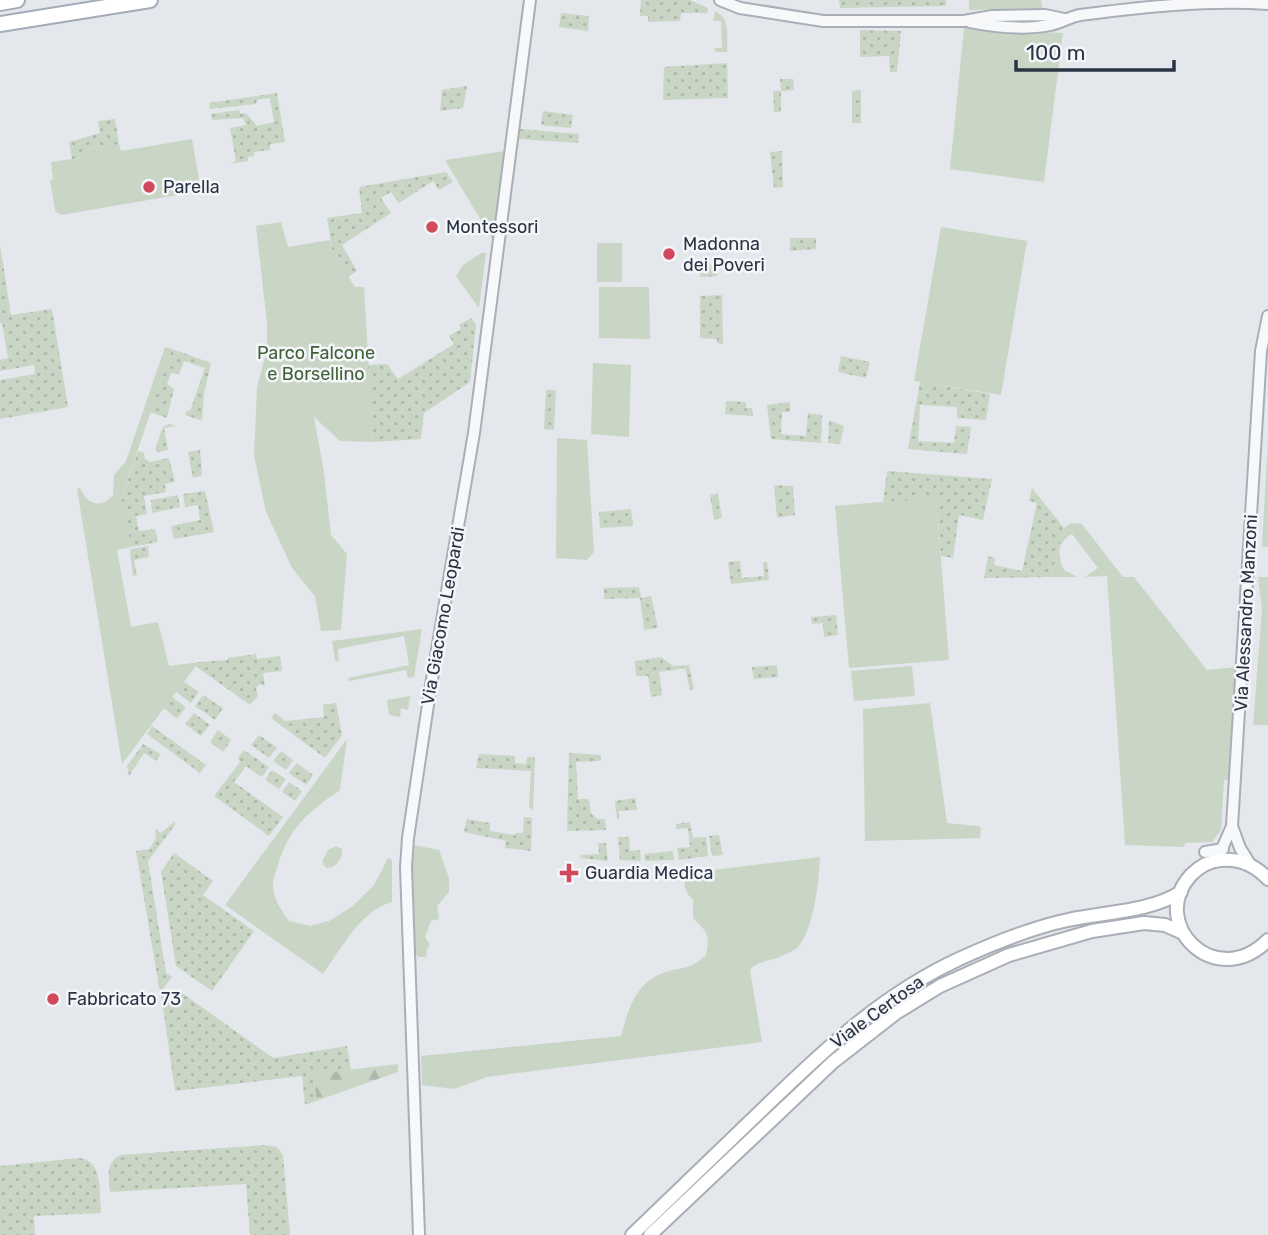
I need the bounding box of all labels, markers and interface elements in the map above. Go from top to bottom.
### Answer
scale bar [1016,28,1174,72]
text: 100 m [1026,40,1085,65]
place label: Parella [163,176,220,198]
marker: Parella [141,179,157,195]
place label: Montessori [446,216,538,238]
marker: Montessori [424,219,440,235]
place label: Madonna dei Poveri [683,233,765,276]
marker: Madonna dei Poveri [661,246,677,262]
park label: Parco Falcone e Borsellino [257,342,375,385]
street label: Via Alessandro Manzoni [1230,514,1262,712]
street label: Via Giacomo Leopardi [416,525,470,707]
place label: Guardia Medica [585,862,713,884]
marker: Guardia Medica [559,863,579,883]
street label: Viale Certosa [826,971,928,1053]
place label: Fabbricato 73 [67,988,181,1010]
marker: Fabbricato 73 [45,991,61,1007]

